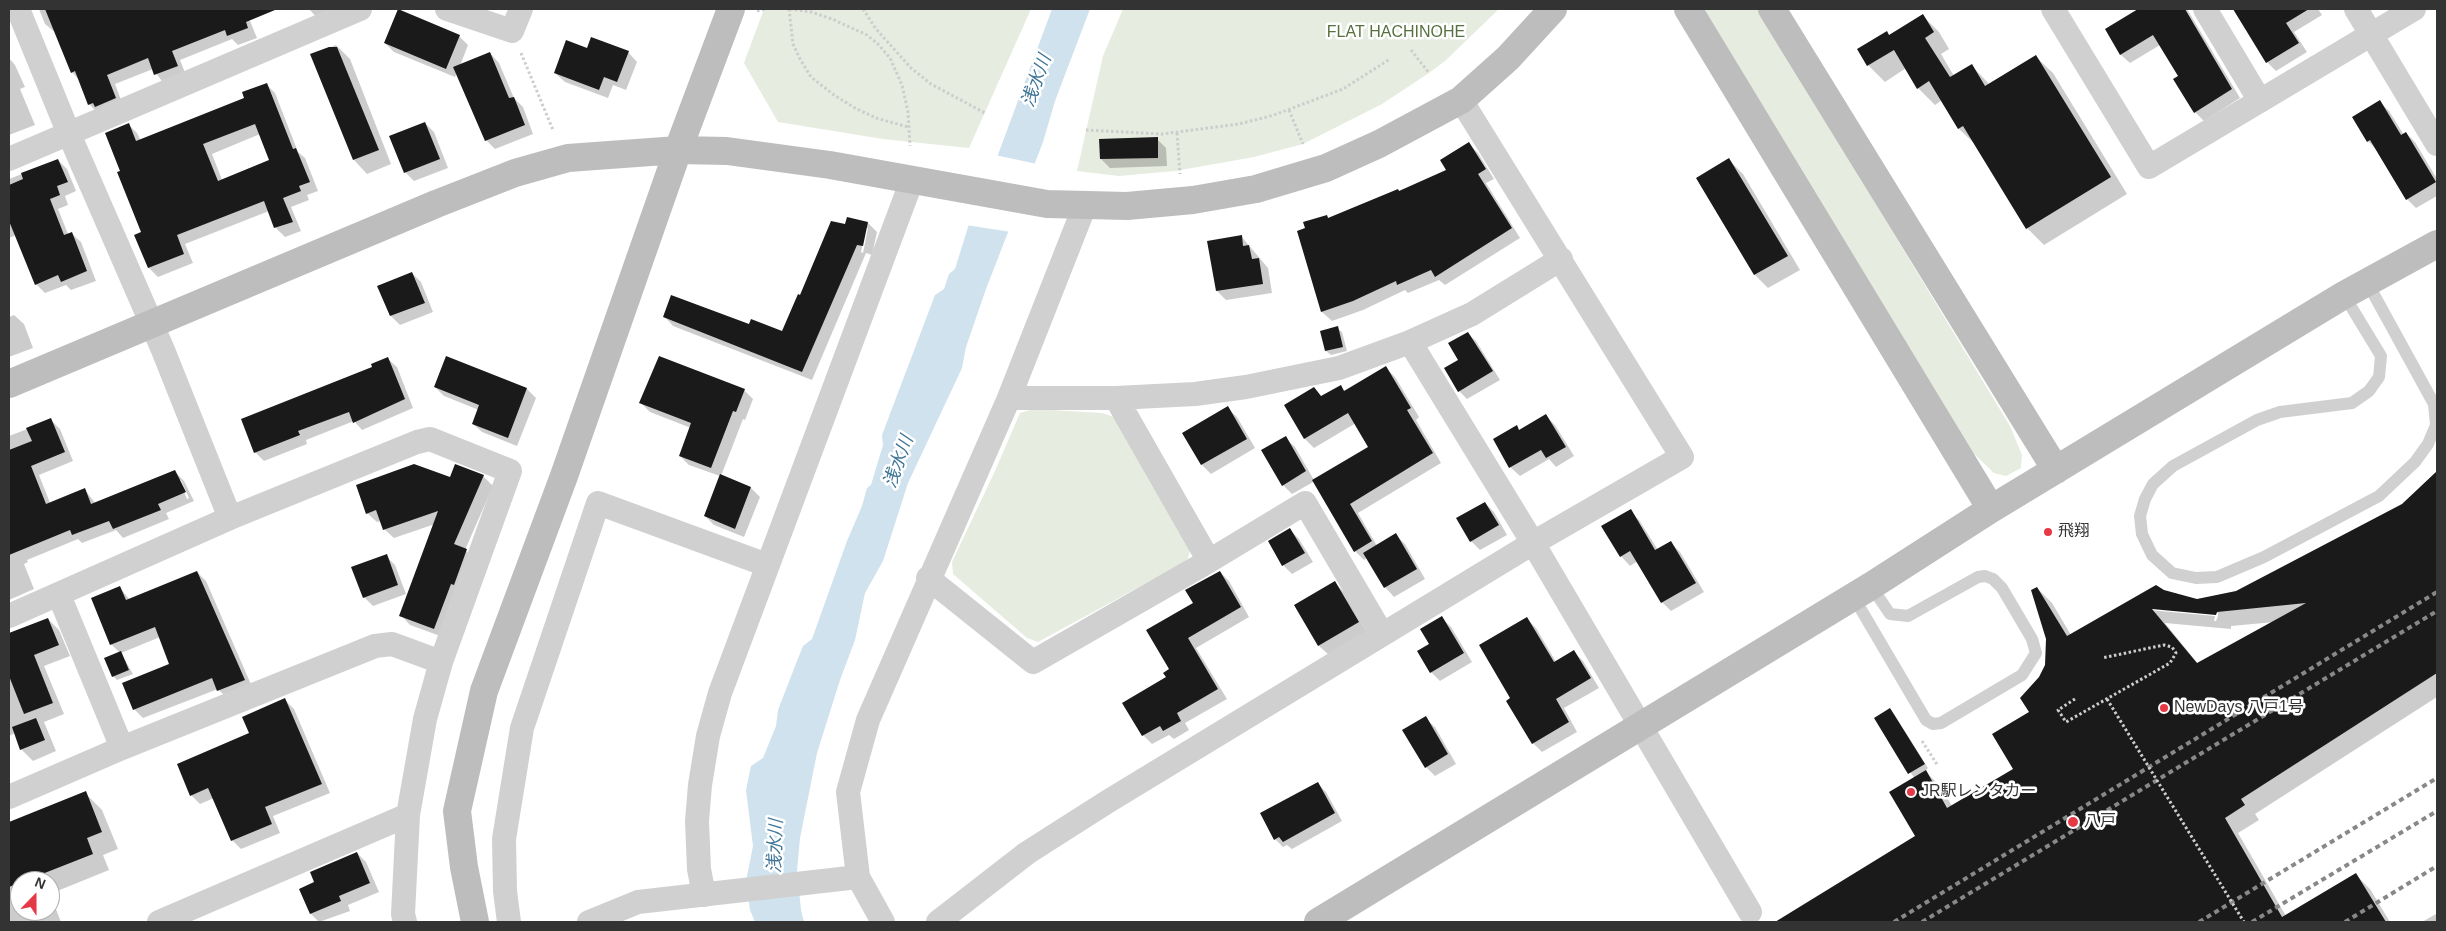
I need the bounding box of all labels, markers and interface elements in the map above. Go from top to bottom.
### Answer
park label: FLAT HACHINOHE [1327,23,1465,43]
water label: 浅水川 [1018,52,1056,110]
water label: 浅水川 [880,433,918,491]
place label: 飛翔 [2058,522,2090,542]
marker: 飛翔 [2042,526,2054,538]
place label: NewDays 八戸1号 [2174,698,2304,718]
marker: NewDays 八戸1号 [2158,702,2170,714]
place label: JR駅レンタカー [1921,782,2037,802]
marker: JR駅レンタカー [1905,786,1917,798]
place label: 八戸 [2084,812,2116,832]
marker: 八戸 [2066,815,2080,829]
water label: 浅水川 [764,819,788,873]
north arrow [10,871,60,921]
text: N [33,874,48,892]

